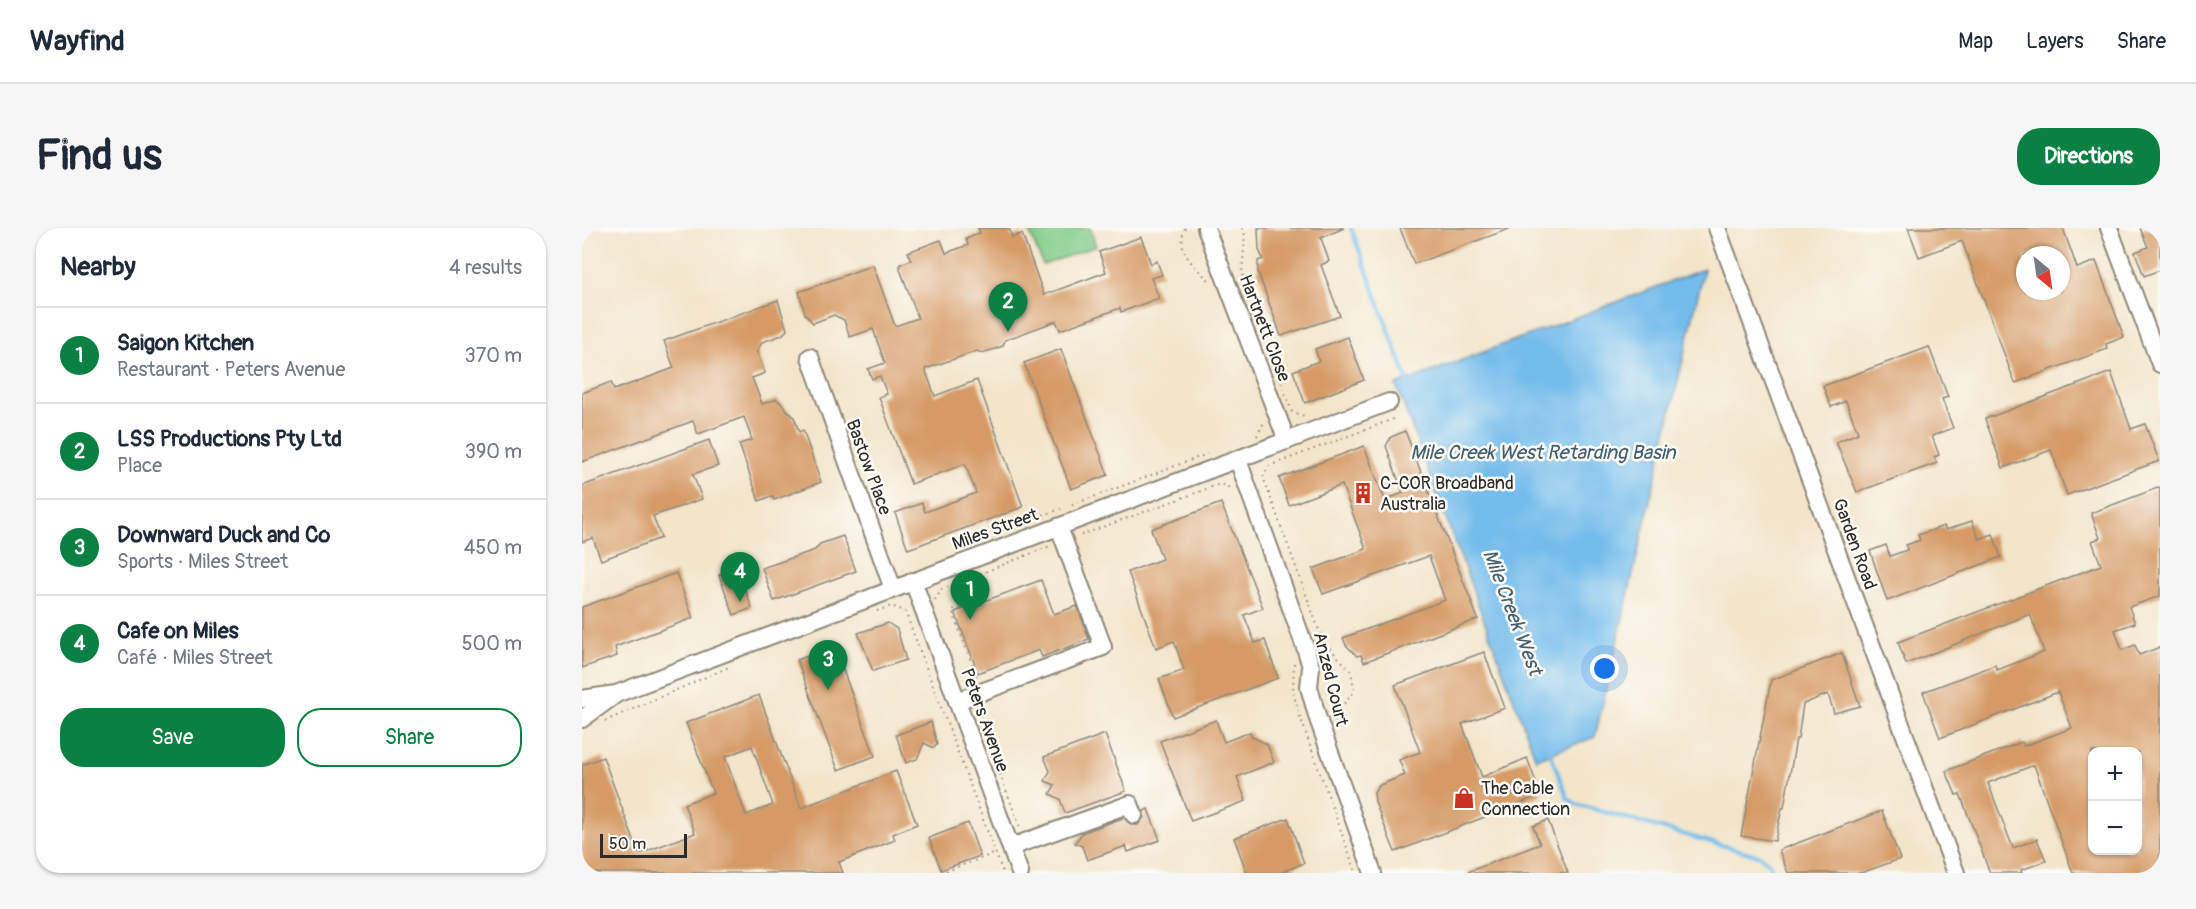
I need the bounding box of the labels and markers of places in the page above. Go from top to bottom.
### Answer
pin: 2 [988,282,1028,332]
place label: C-COR Broadband Australia [1380,472,1514,516]
building icon: C-COR Broadband Australia [1351,481,1375,505]
pin: 4 [720,552,760,602]
pin: 1 [950,570,990,620]
pin: 3 [808,640,848,690]
place label: The Cable Connection [1481,777,1570,821]
shop icon: The Cable Connection [1452,786,1476,810]

